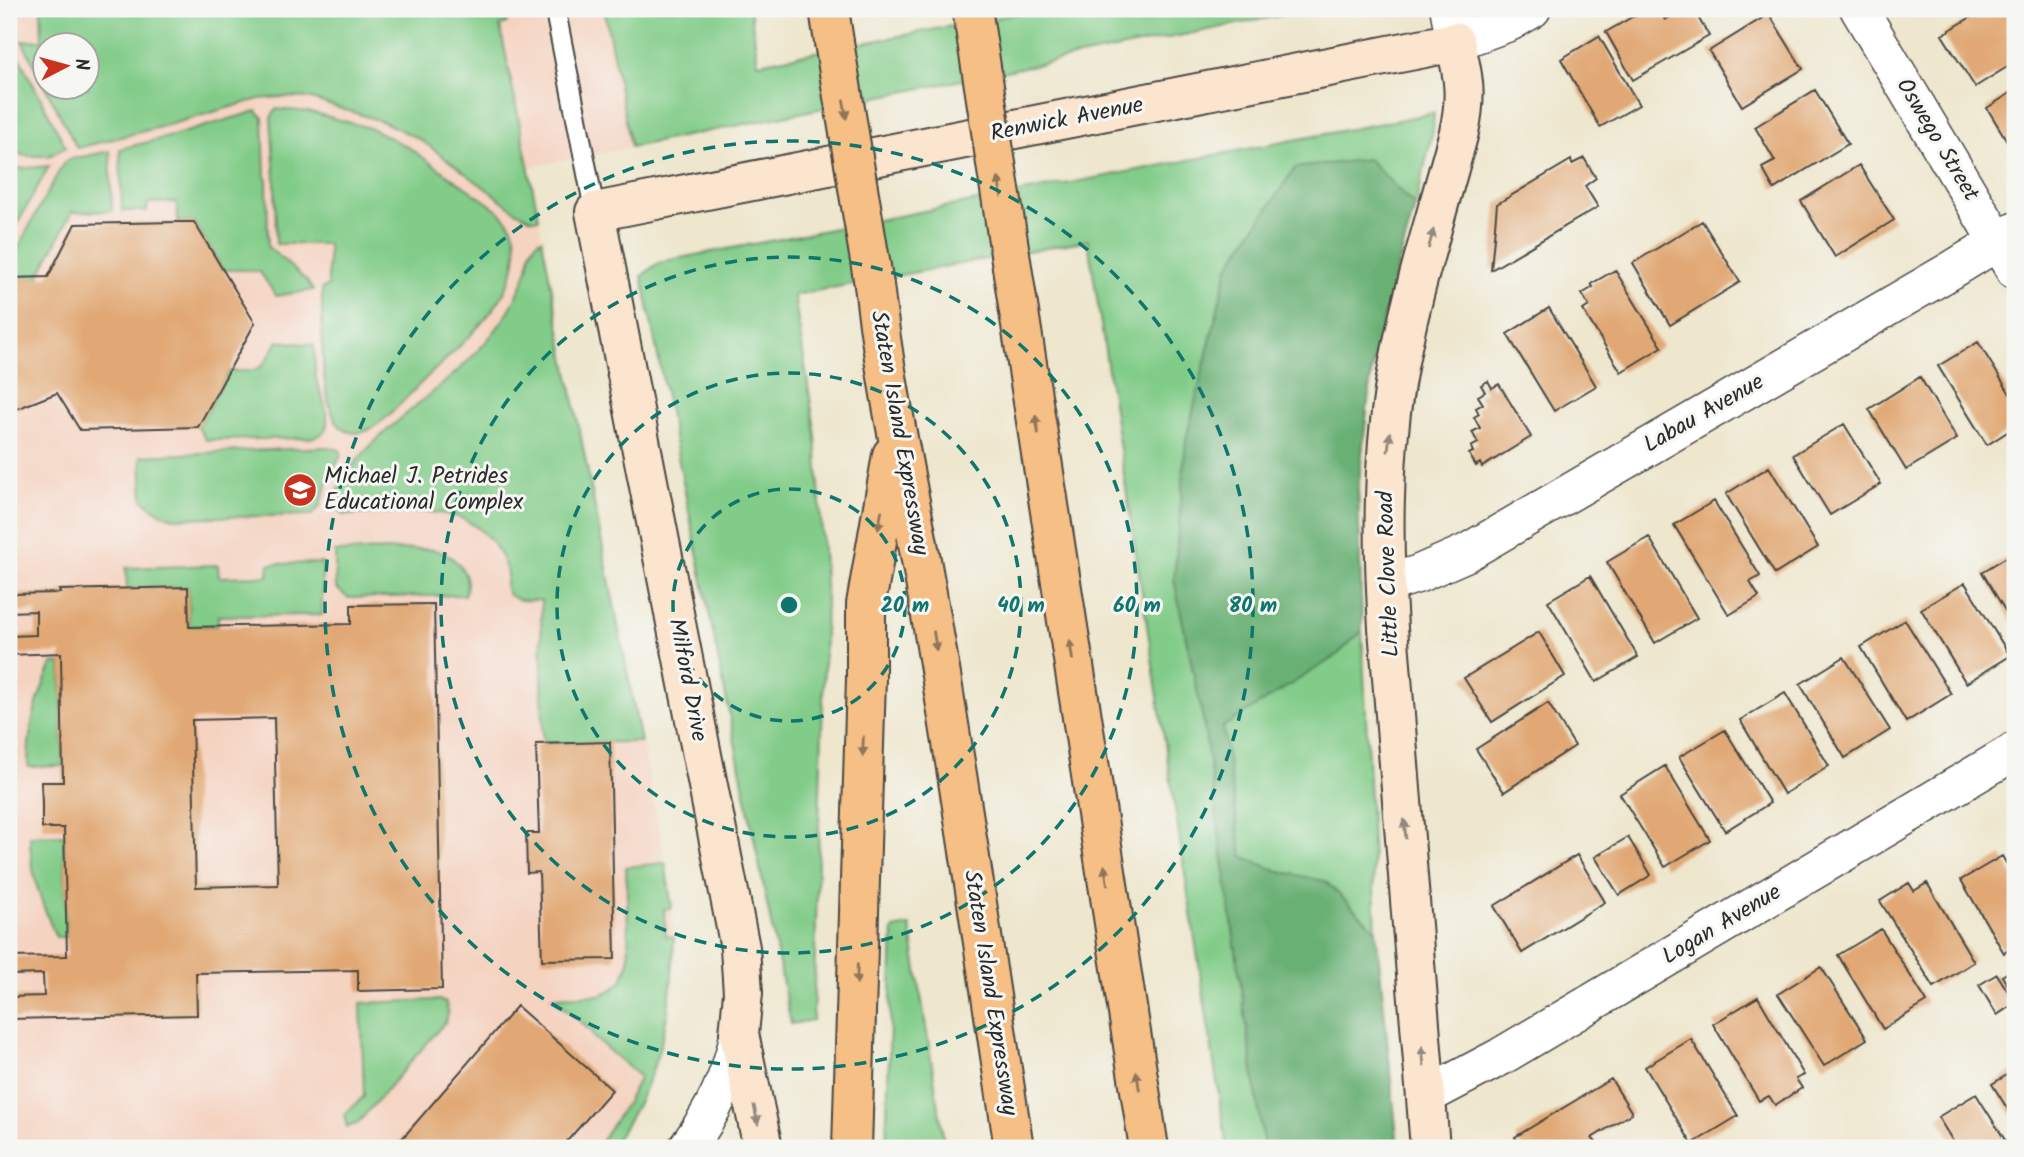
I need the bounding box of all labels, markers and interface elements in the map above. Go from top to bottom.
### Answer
north arrow [32,32,102,102]
text: N [65,57,96,72]
street label: Oswego Street [1886,71,1989,210]
street label: Renwick Avenue [988,88,1146,152]
one-way arrow [840,98,851,120]
one-way arrow [994,176,1005,198]
one-way arrow [1426,228,1436,249]
street label: Staten Island Expressway [860,308,938,558]
street label: Labau Avenue [1637,365,1771,463]
one-way arrow [1031,414,1042,436]
one-way arrow [1383,431,1394,453]
place label: Michael J. Petrides Educational Complex [324,459,524,521]
school or university icon: Michael J. Petrides Educational Complex [281,471,319,509]
street label: Little Clove Road [1368,490,1410,658]
one-way arrow [875,509,886,531]
text: 20 m [881,590,929,623]
text: 40 m [997,590,1045,623]
text: 60 m [1113,590,1161,623]
text: 80 m [1229,590,1277,623]
centre of rings [777,593,801,617]
street label: Milford Drive [657,615,717,745]
one-way arrow [930,630,941,652]
one-way arrow [1065,639,1076,661]
one-way arrow [858,736,869,758]
one-way arrow [1399,818,1410,840]
one-way arrow [1100,864,1111,886]
street label: Staten Island Expressway [953,868,1027,1118]
street label: Logan Avenue [1655,875,1789,975]
one-way arrow [851,963,863,985]
one-way arrow [1417,1045,1428,1067]
one-way arrow [1132,1070,1143,1092]
one-way arrow [750,1104,761,1126]

